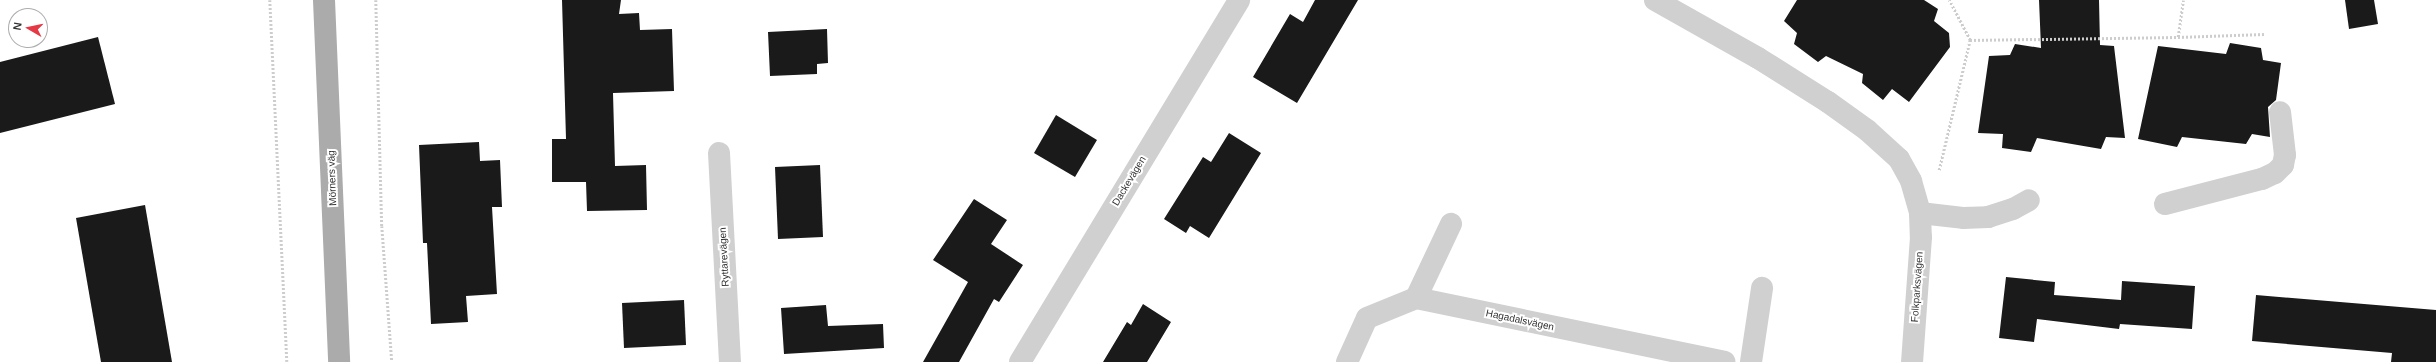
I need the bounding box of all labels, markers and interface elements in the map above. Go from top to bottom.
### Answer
north arrow [8,8,48,48]
text: N [11,21,24,31]
street label: Mörners väg [325,150,339,206]
street label: Dackevägen [1110,154,1148,208]
street label: Ryttarevägen [716,227,732,287]
street label: Folkparksvägen [1909,251,1925,323]
street label: Hagadalsvägen [1485,307,1555,333]

